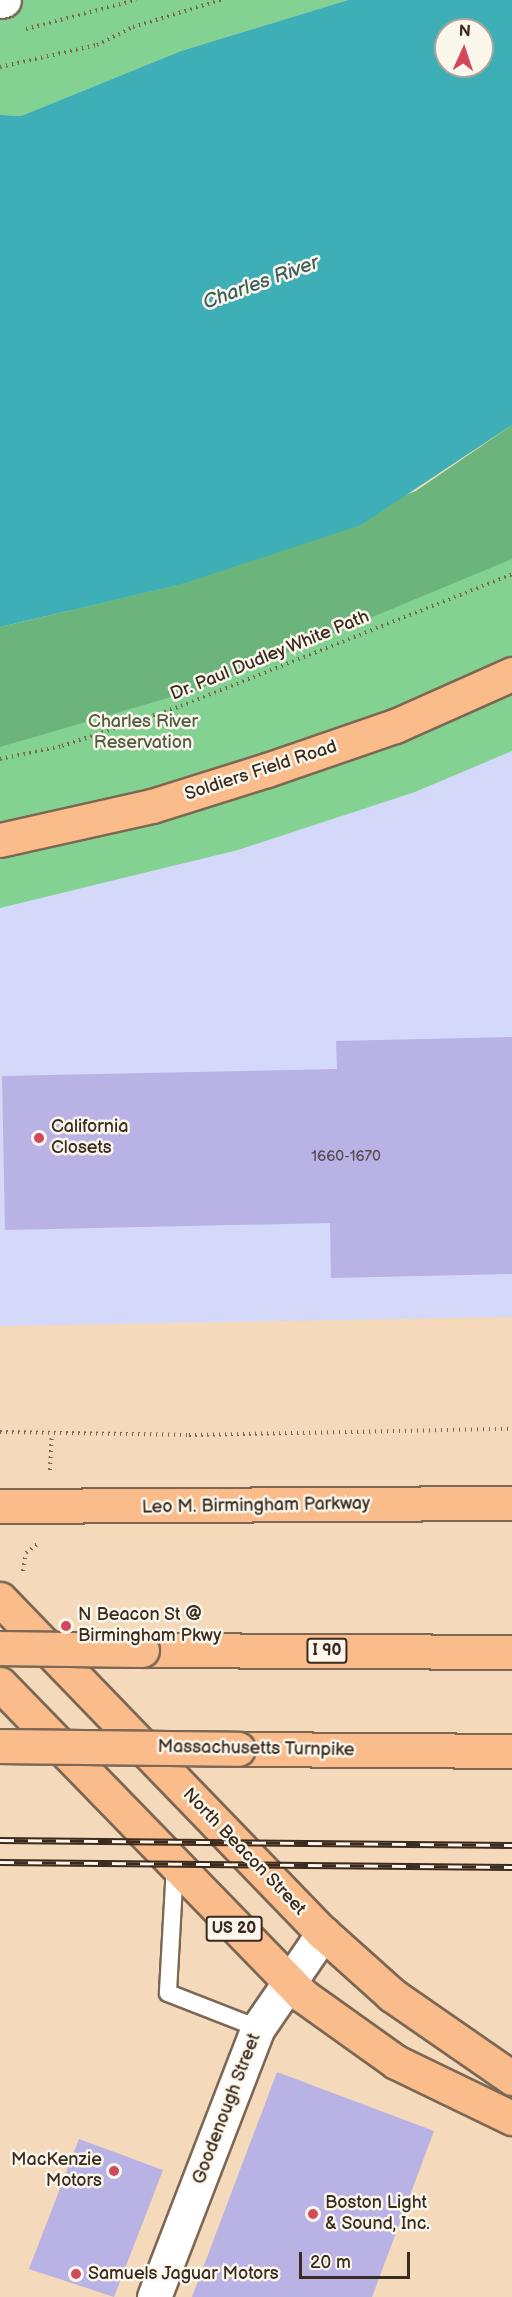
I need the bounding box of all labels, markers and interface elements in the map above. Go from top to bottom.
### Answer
north arrow [434,18,494,78]
text: N [458,22,471,41]
water label: Charles River [200,251,322,315]
street label: Dr. Paul Dudley White Path [167,606,373,706]
park label: Charles River Reservation [88,712,198,754]
street label: Soldiers Field Road [182,736,340,806]
place label: California Closets [51,1117,128,1160]
marker: California Closets [32,1131,46,1145]
house number: 1660-1670 [311,1148,381,1166]
street label: Leo M. Birmingham Parkway [142,1493,370,1519]
place label: N Beacon St @ Birmingham Pkwy [78,1605,221,1648]
marker: N Beacon St @ Birmingham Pkwy [59,1619,73,1633]
road number: I 90 [306,1638,348,1664]
street label: Massachusetts Turnpike [157,1736,355,1762]
street label: North Beacon Street [178,1784,310,1920]
road number: US 20 [206,1916,262,1942]
street label: Goodenough Street [188,2031,266,2187]
place label: MacKenzie Motors [11,2150,102,2192]
marker: MacKenzie Motors [107,2164,121,2178]
place label: Boston Light & Sound, Inc. [325,2193,430,2236]
marker: Boston Light & Sound, Inc. [306,2207,320,2221]
scale bar [302,2240,413,2278]
text: 20 m [310,2252,351,2273]
place label: Samuels Jaguar Motors [88,2263,280,2285]
marker: Samuels Jaguar Motors [69,2267,83,2281]

